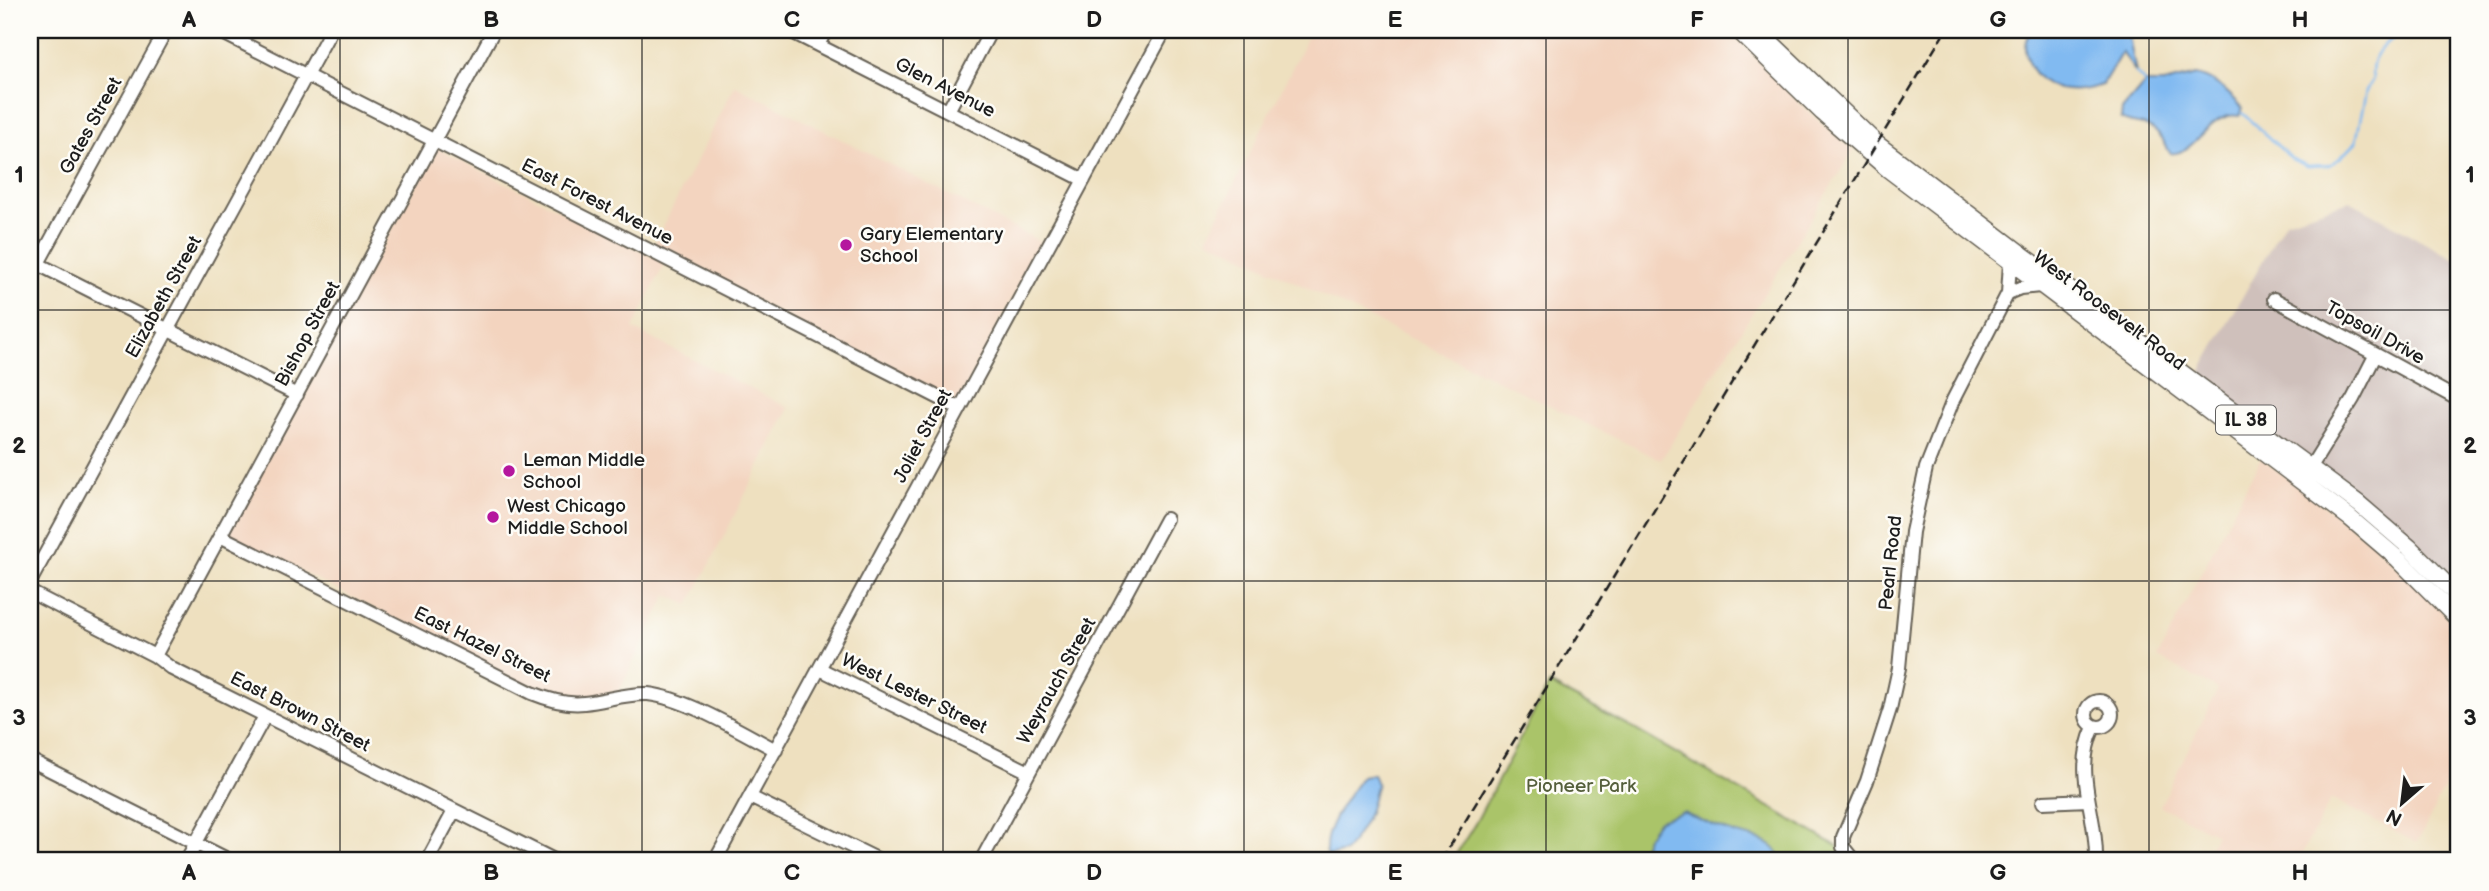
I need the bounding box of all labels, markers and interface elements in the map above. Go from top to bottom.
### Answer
text: A [181,6,197,34]
text: B [483,6,499,34]
text: C [784,6,800,34]
text: D [1086,6,1102,34]
text: E [1388,6,1403,34]
text: F [1690,6,1704,34]
text: G [1990,6,2007,34]
text: H [2291,6,2309,34]
street label: Glen Avenue [891,53,999,123]
street label: Gates Street [55,73,127,179]
street label: East Forest Avenue [517,154,677,250]
text: 1 [14,161,24,189]
text: 1 [2465,161,2475,189]
place label: Gary Elementary School [860,223,1004,268]
street label: Elizabeth Street [121,232,207,362]
marker: Gary Elementary School [838,237,854,253]
street label: West Roosevelt Road [2028,246,2190,376]
street label: Bishop Street [271,277,345,391]
street label: Topsoil Drive [2321,296,2429,370]
street label: Joliet Street [889,385,957,487]
road number: IL 38 [2216,406,2276,434]
text: 2 [12,432,26,460]
text: 2 [2463,432,2477,460]
place label: Leman Middle School [523,449,645,494]
marker: Leman Middle School [501,463,517,479]
place label: West Chicago Middle School [507,495,628,540]
marker: West Chicago Middle School [485,509,501,525]
street label: Pearl Road [1875,514,1907,612]
street label: East Hazel Street [410,602,554,688]
street label: Weyrauch Street [1013,614,1101,748]
street label: West Lester Street [837,649,991,739]
street label: East Brown Street [226,667,374,757]
text: 3 [12,704,26,732]
text: 3 [2463,704,2477,732]
north arrow [2366,768,2436,838]
park label: Pioneer Park [1526,775,1637,798]
text: N [2383,803,2406,830]
text: A [181,859,197,887]
text: B [483,859,499,887]
text: C [784,859,800,887]
text: D [1086,859,1102,887]
text: E [1388,859,1403,887]
text: F [1690,859,1704,887]
text: G [1990,859,2007,887]
text: H [2291,859,2309,887]

